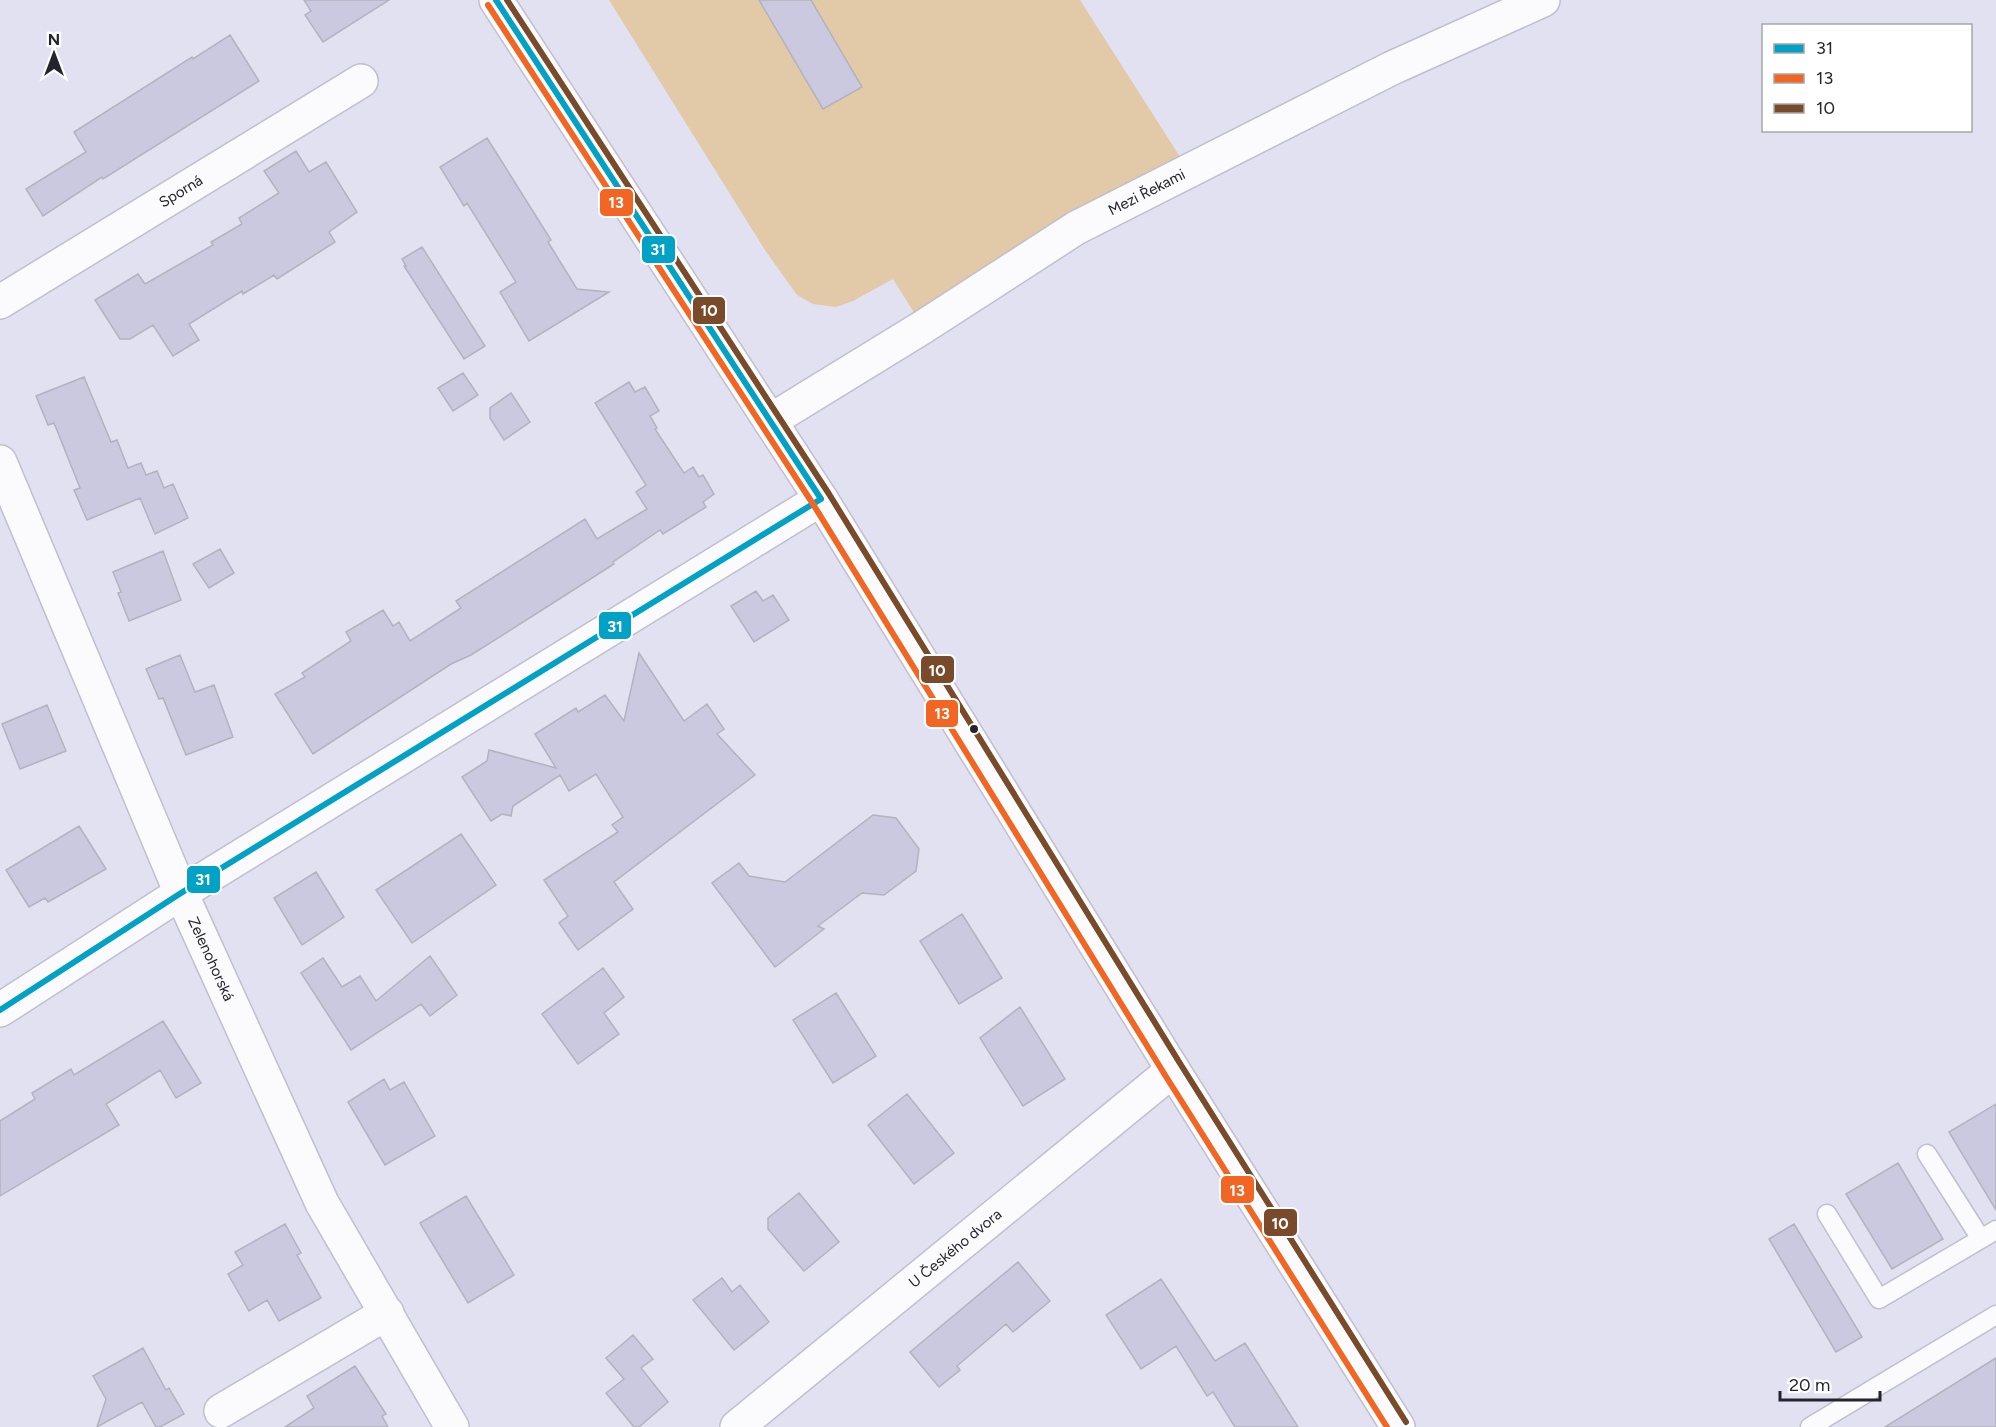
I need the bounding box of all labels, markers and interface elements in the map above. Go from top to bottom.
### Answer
north arrow [24,24,84,84]
legend [1762,24,1972,132]
text: N [48,30,60,49]
text: 31 [1816,37,1833,59]
text: 13 [1816,67,1833,89]
text: 10 [1816,97,1835,119]
street label: Mezi Řekami [1105,165,1188,219]
street label: Sporná [156,171,206,211]
line badge: 13 [599,188,634,217]
text: 13 [608,193,624,212]
line badge: 31 [641,235,676,264]
text: 31 [650,240,666,259]
line badge: 10 [692,296,726,325]
text: 10 [700,301,718,320]
line badge: 31 [598,611,632,640]
text: 31 [607,617,623,636]
line badge: 10 [920,655,955,684]
text: 10 [928,661,946,680]
line badge: 13 [925,699,959,728]
text: 13 [934,704,950,723]
unlabelled marker [968,723,980,735]
line badge: 31 [186,865,221,894]
text: 31 [195,870,211,889]
street label: Zelenohorská [184,914,238,1004]
line badge: 13 [1220,1175,1255,1204]
text: 13 [1229,1181,1245,1200]
street label: U Českého dvora [905,1205,1005,1292]
line badge: 10 [1263,1208,1298,1237]
text: 10 [1271,1214,1289,1233]
scale bar [1780,1364,1880,1402]
text: 20 m [1789,1374,1830,1396]

